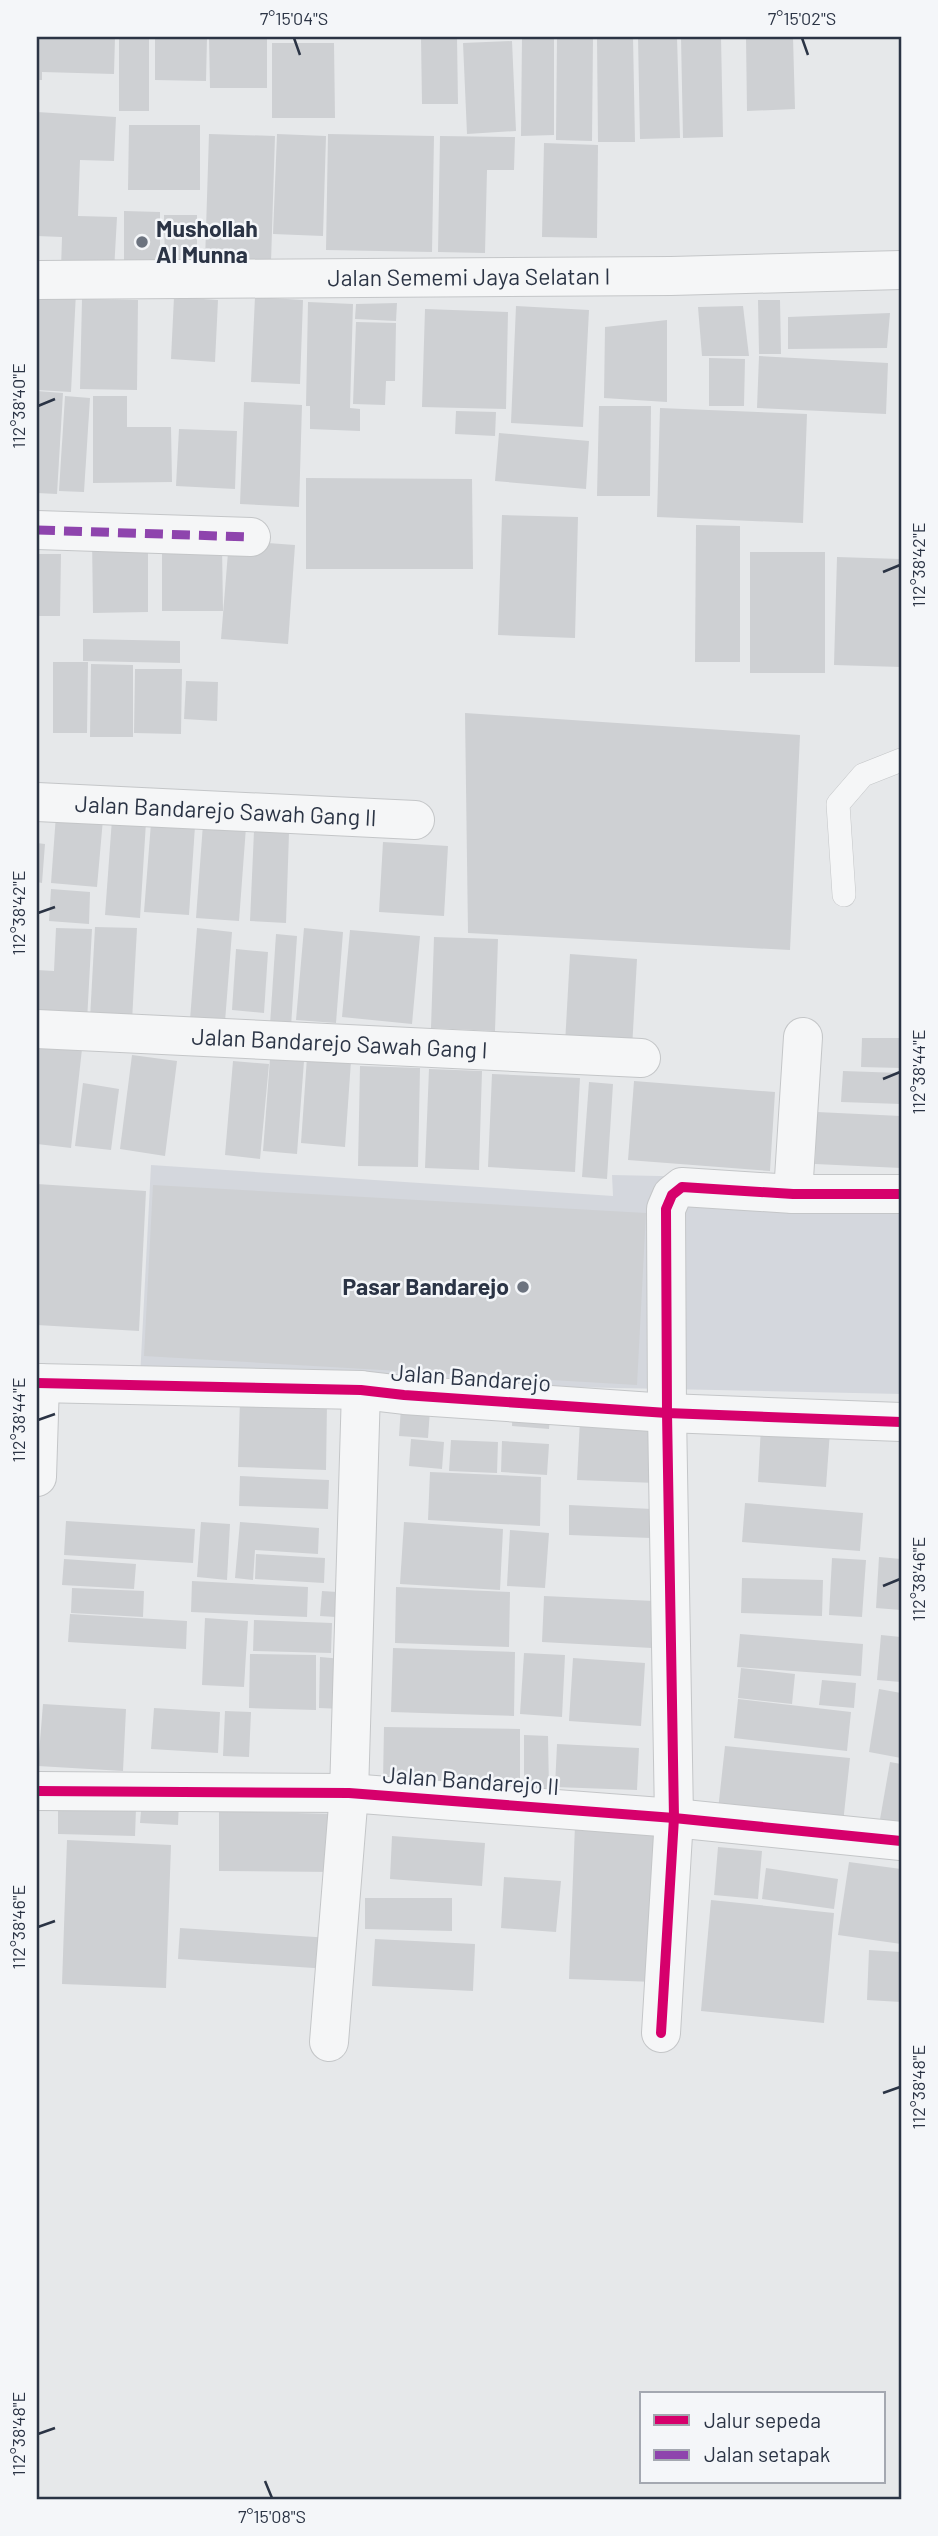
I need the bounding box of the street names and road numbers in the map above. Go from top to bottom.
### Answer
street label: Jalan Sememi Jaya Selatan I [327,261,611,291]
street label: Jalan Bandarejo Sawah Gang II [74,789,377,831]
street label: Jalan Bandarejo Sawah Gang I [191,1021,488,1064]
street label: Jalan Bandarejo [390,1357,552,1397]
street label: Jalan Bandarejo II [382,1760,560,1800]

